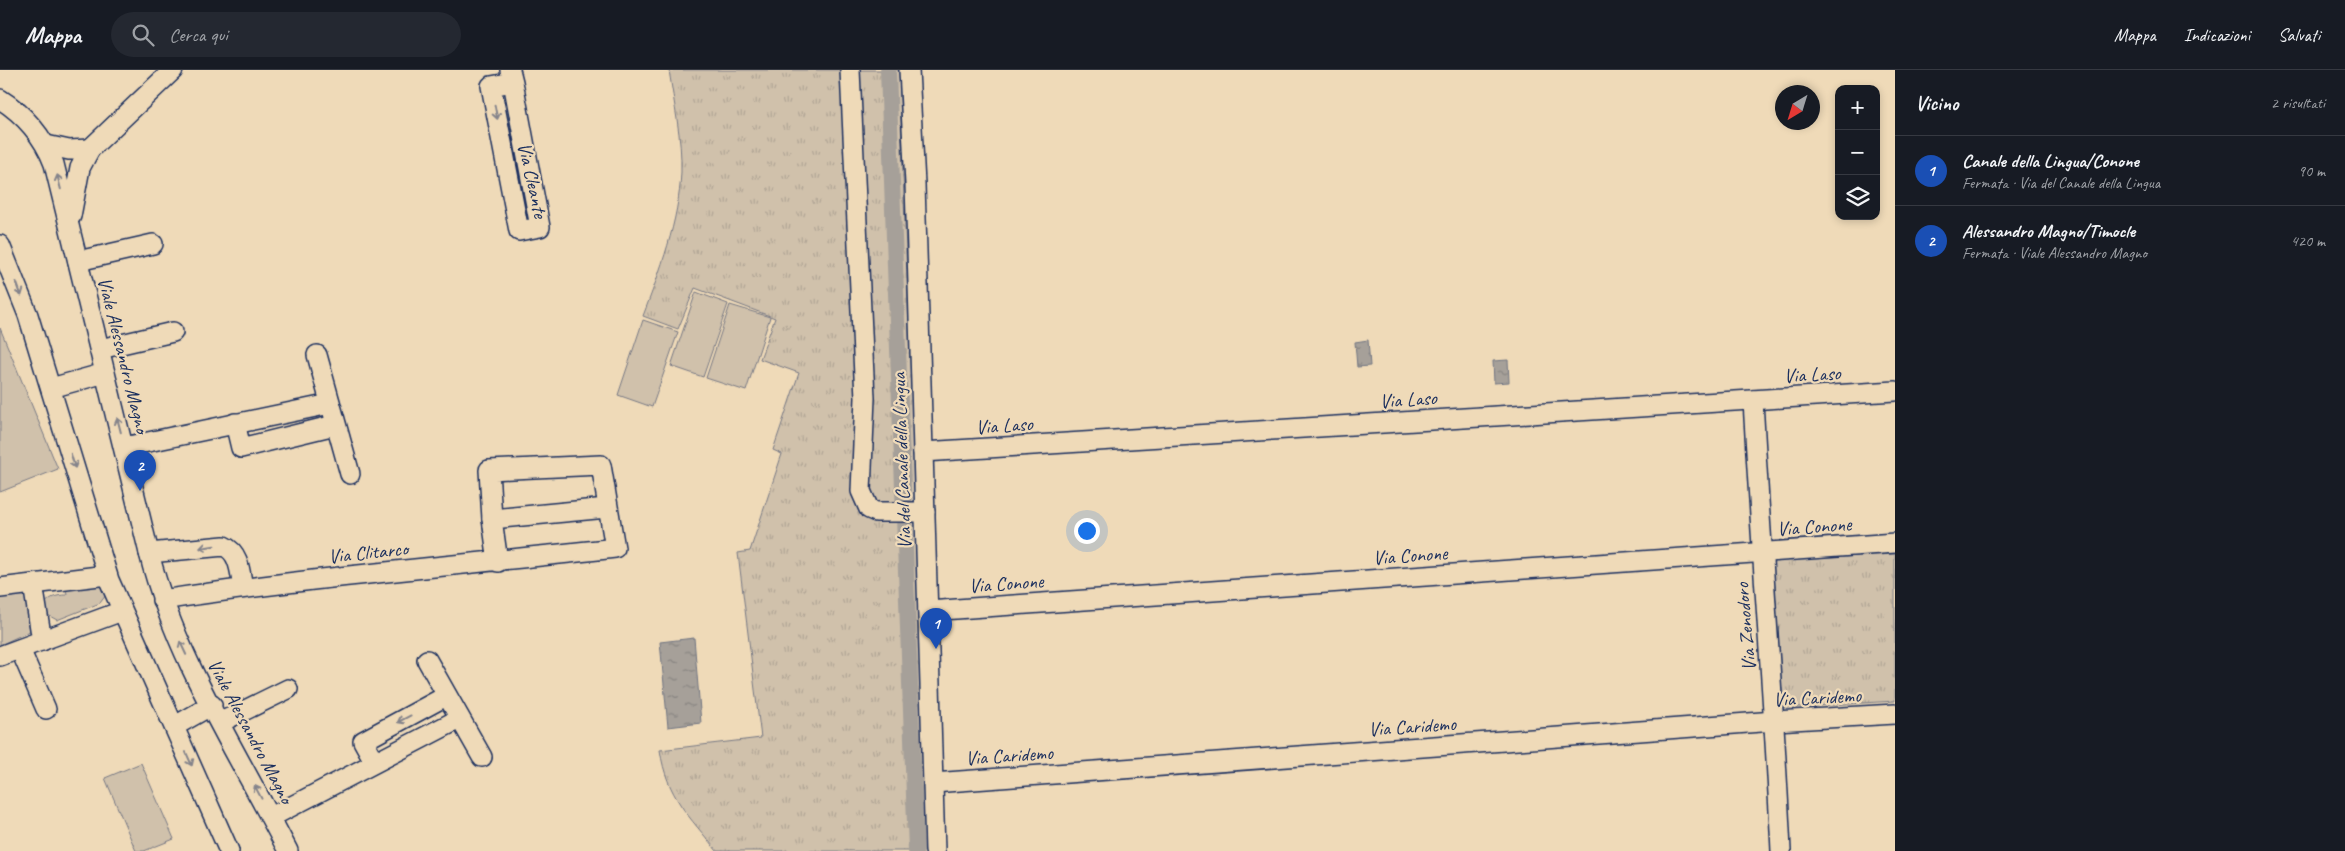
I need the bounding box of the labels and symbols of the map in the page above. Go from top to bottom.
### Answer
north arrow [1775,85,1820,130]
one-way arrow [492,104,502,120]
street label: Via Cleante [512,140,554,222]
one-way arrow [54,175,63,191]
street label: Viale Alessandro Magno [92,274,155,438]
one-way arrow [15,281,24,297]
street label: Via Laso [1783,360,1842,388]
street label: Via del Canale della Lingua [886,370,917,550]
street label: Via Laso [1379,385,1438,414]
street label: Via Laso [975,411,1034,440]
one-way arrow [113,418,123,434]
pin: 2 [124,450,156,491]
one-way arrow [68,453,78,469]
street label: Via Conone [1776,511,1854,542]
your location [1074,518,1100,544]
street label: Via Clitarco [327,536,411,569]
street label: Via Conone [1372,540,1450,571]
one-way arrow [199,542,215,552]
street label: Via Conone [968,568,1046,599]
street label: Via Zenodoro [1729,581,1762,672]
pin: 1 [920,608,952,649]
one-way arrow [177,641,187,656]
street label: Viale Alessandro Magno [202,655,300,810]
street label: Via Caridemo [1772,683,1863,712]
street label: Via Caridemo [1367,711,1458,742]
one-way arrow [396,714,411,724]
street label: Via Caridemo [964,740,1055,771]
one-way arrow [185,751,195,766]
one-way arrow [253,785,262,800]

